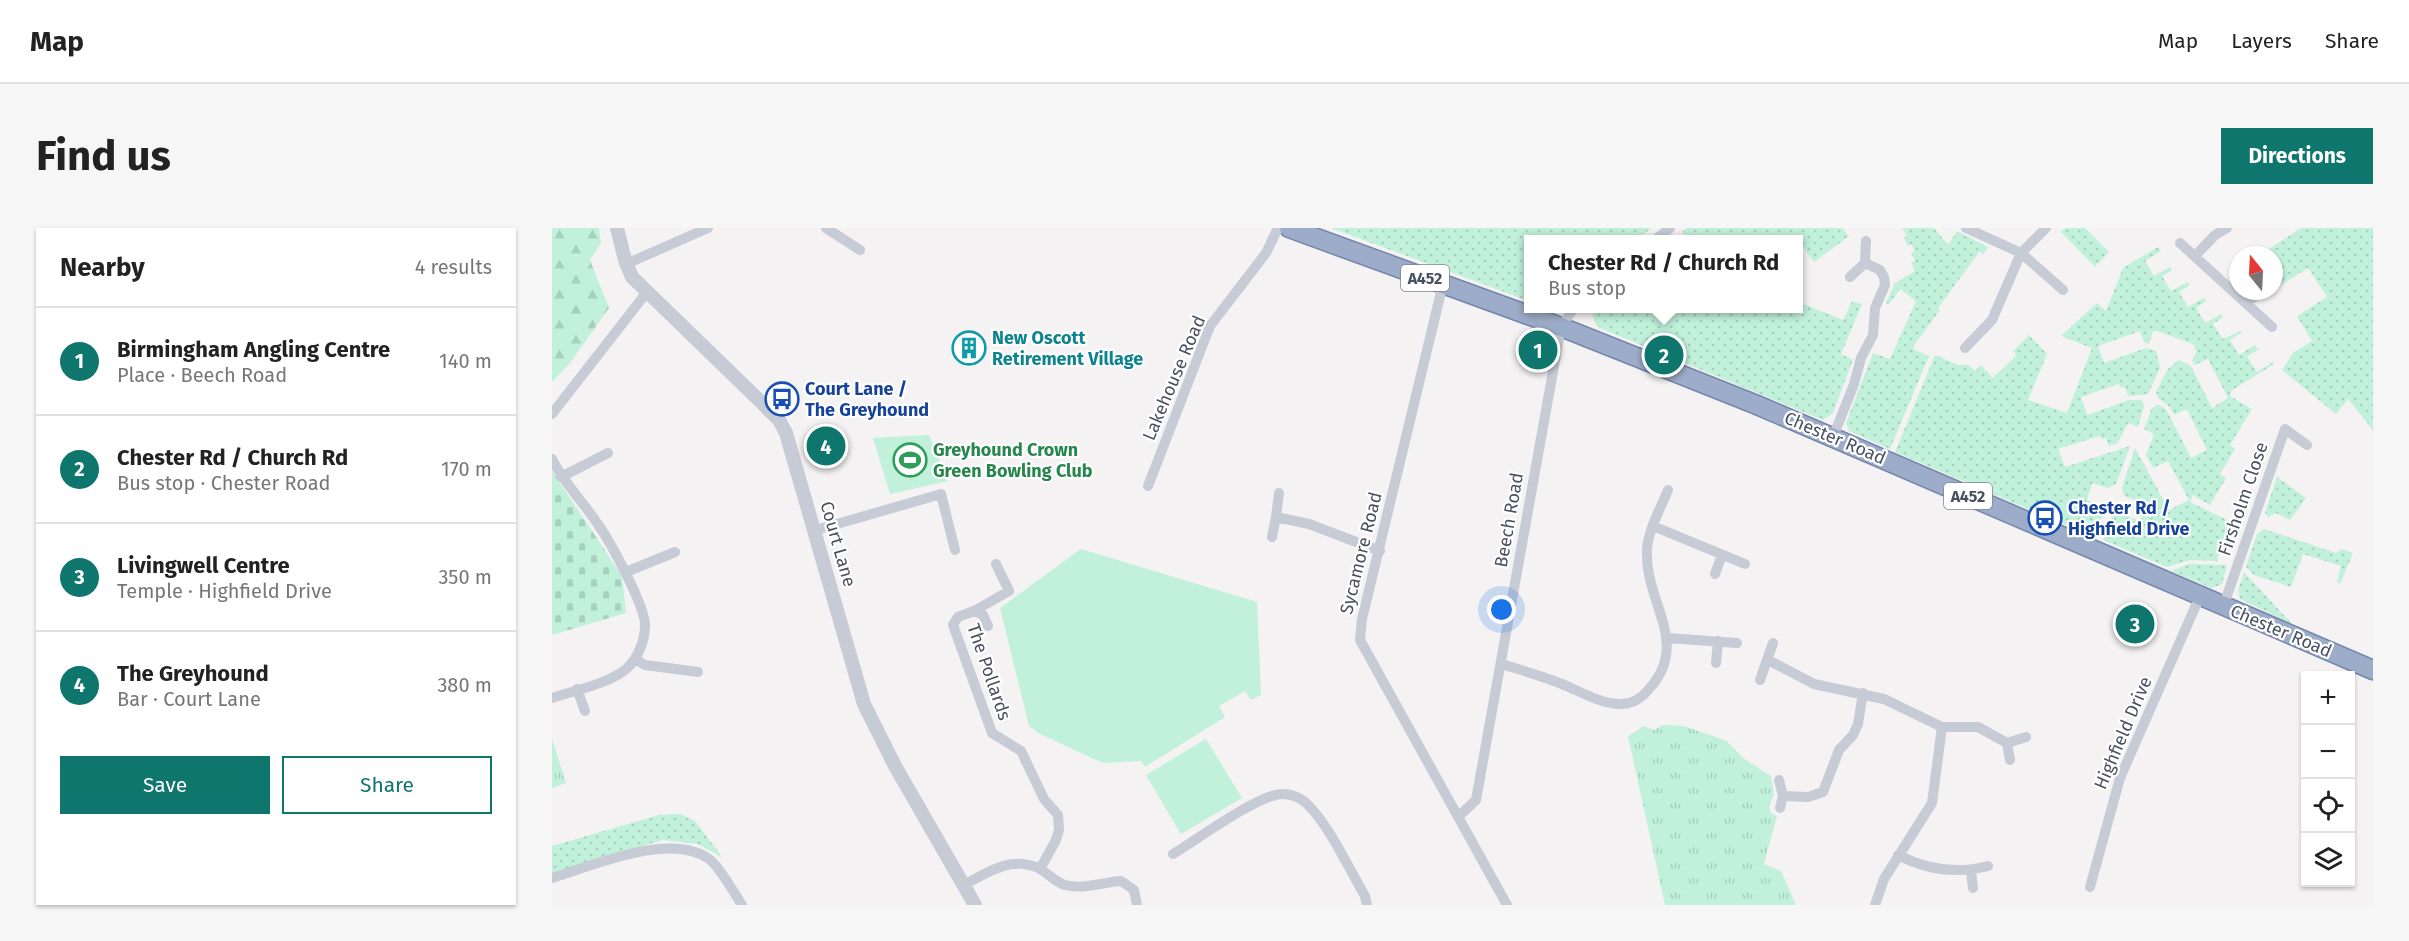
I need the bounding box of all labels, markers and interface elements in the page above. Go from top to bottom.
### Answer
text: Map [30,25,84,58]
text: Map [2158,28,2198,54]
text: Layers [2231,28,2292,54]
text: Share [2325,28,2379,54]
button: Directions [2221,128,2373,184]
text: Find us [36,131,171,181]
popup [1524,235,1803,313]
north arrow [2229,246,2283,300]
text: Chester Rd / Church Rd [1548,249,1779,276]
text: Nearby [60,252,145,283]
text: 4 results [415,255,492,279]
road number: A452 [1401,265,1449,291]
text: Bus stop [1548,276,1626,300]
street label: Lakehouse Road [1138,312,1210,444]
place label: New Oscott Retirement Village [992,327,1143,370]
pin: 1 [1518,328,1558,372]
building icon: New Oscott Retirement Village [951,330,987,366]
pin: 2 [1644,332,1684,378]
text: Birmingham Angling Centre [117,336,390,363]
text: 1 [75,349,84,373]
text: 140 m [439,349,492,373]
text: Place · Beech Road [117,363,287,387]
place label: Court Lane / The Greyhound [805,378,929,421]
bus stop icon: Court Lane / The Greyhound [764,381,800,417]
street label: Chester Road [1781,407,1889,469]
pin: 4 [806,424,846,468]
place label: Greyhound Crown Green Bowling Club [933,439,1093,482]
street label: Firsholm Close [2213,439,2273,559]
sports icon: Greyhound Crown Green Bowling Club [892,442,928,478]
text: Chester Rd / Church Rd [117,444,348,471]
text: 2 [74,457,85,481]
text: 170 m [441,457,492,481]
text: Bus stop · Chester Road [117,471,331,495]
street label: Beech Road [1490,471,1528,569]
road number: A452 [1944,483,1992,509]
street label: Sycamore Road [1335,490,1387,616]
place label: Chester Rd / Highfield Drive [2068,497,2190,540]
street label: Court Lane [815,499,861,589]
bus stop icon: Chester Rd / Highfield Drive [2027,500,2063,536]
text: Livingwell Centre [117,552,290,579]
text: 3 [74,565,85,589]
text: 350 m [438,565,492,589]
text: Temple · Highfield Drive [117,579,332,603]
your location [1487,595,1516,624]
street label: Chester Road [2227,600,2335,662]
pin: 3 [2116,602,2154,646]
street label: The Pollards [962,621,1016,723]
text: The Greyhound [117,660,269,687]
map controls [2301,671,2355,887]
button: + [2301,671,2355,725]
text: 4 [74,673,85,697]
text: 380 m [437,673,492,697]
street label: Highfield Drive [2089,673,2157,793]
text: Bar · Court Lane [117,687,261,711]
button: − [2301,725,2355,779]
button: Save [60,756,270,814]
button: Share [282,756,492,814]
button: locate [2301,779,2355,833]
button: layers [2301,833,2355,887]

